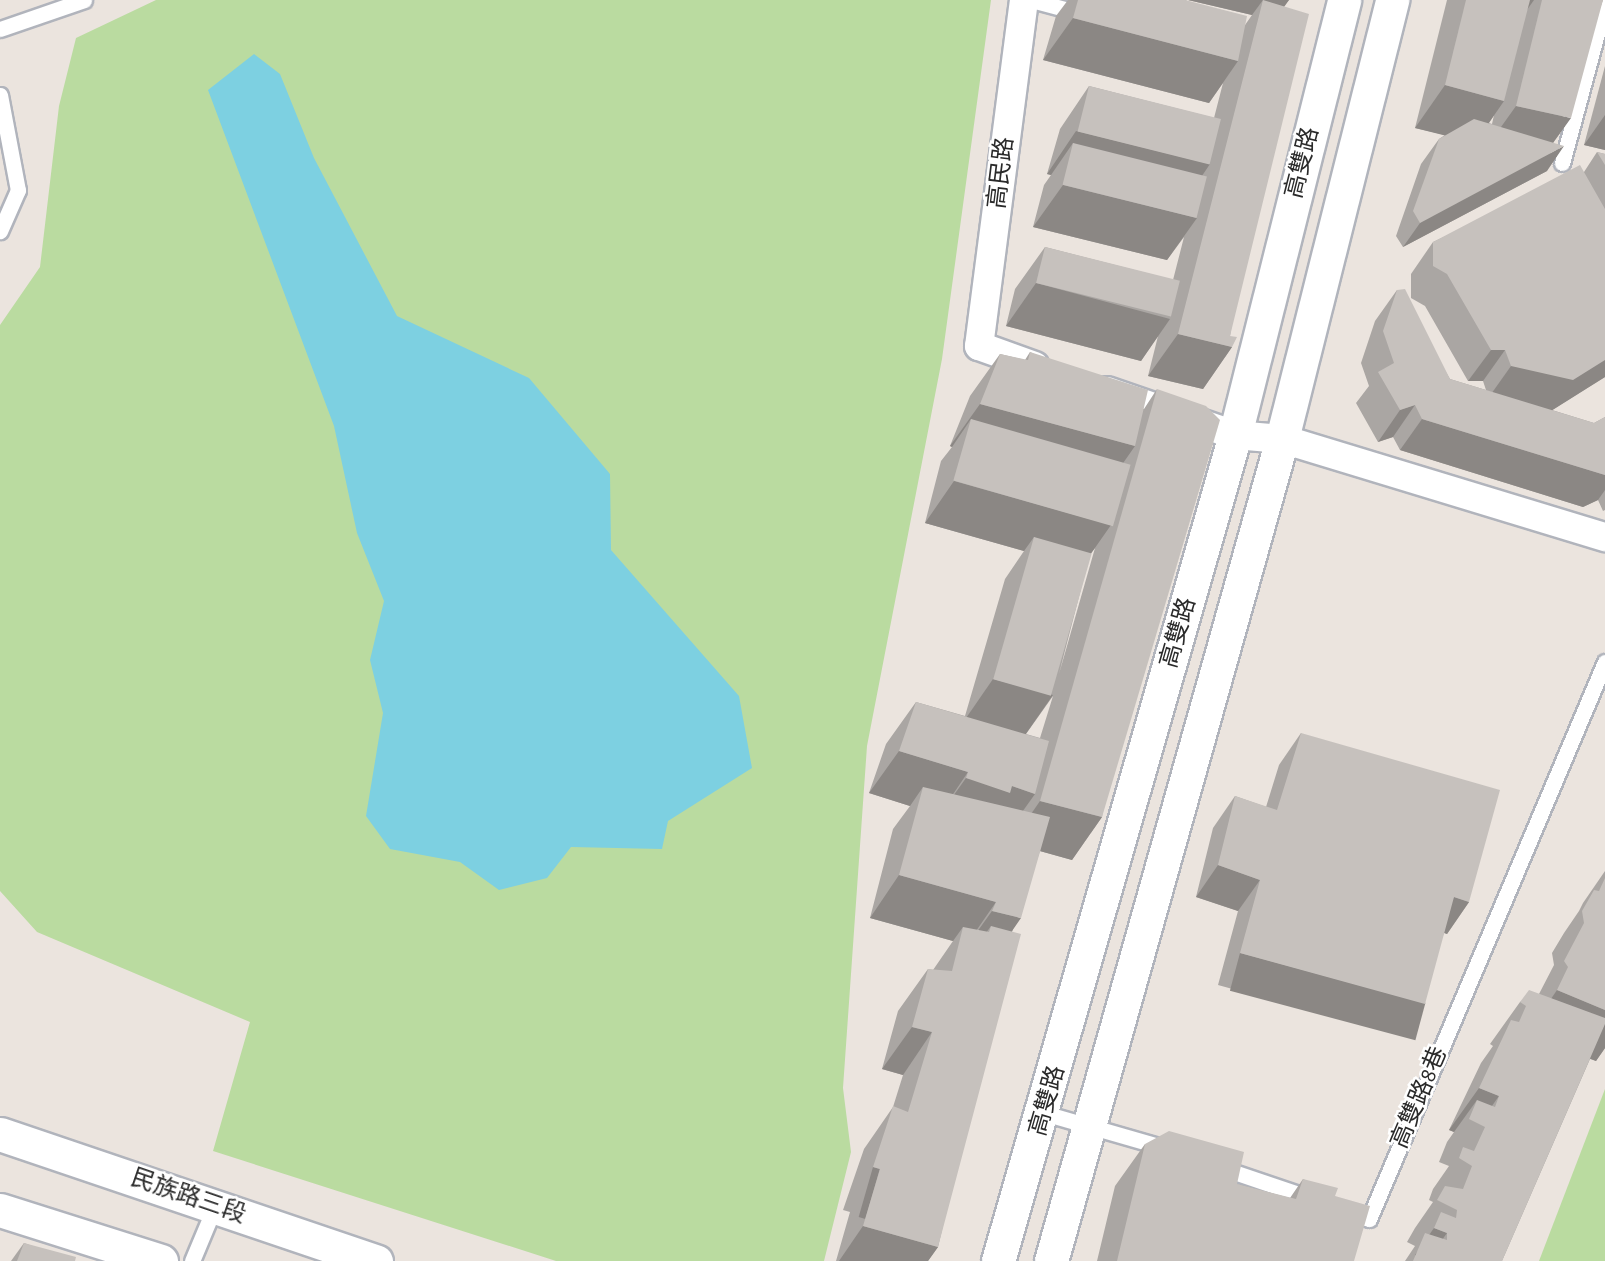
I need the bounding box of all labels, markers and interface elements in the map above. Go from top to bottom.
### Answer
street label: 高雙路 [1280,125,1326,201]
street label: 高民路 [983,136,1021,210]
street label: 高雙路 [1155,594,1203,672]
street label: 高雙路8巷 [1386,1043,1454,1153]
street label: 高雙路 [1024,1062,1072,1140]
street label: 民族路三段 [127,1164,249,1230]

